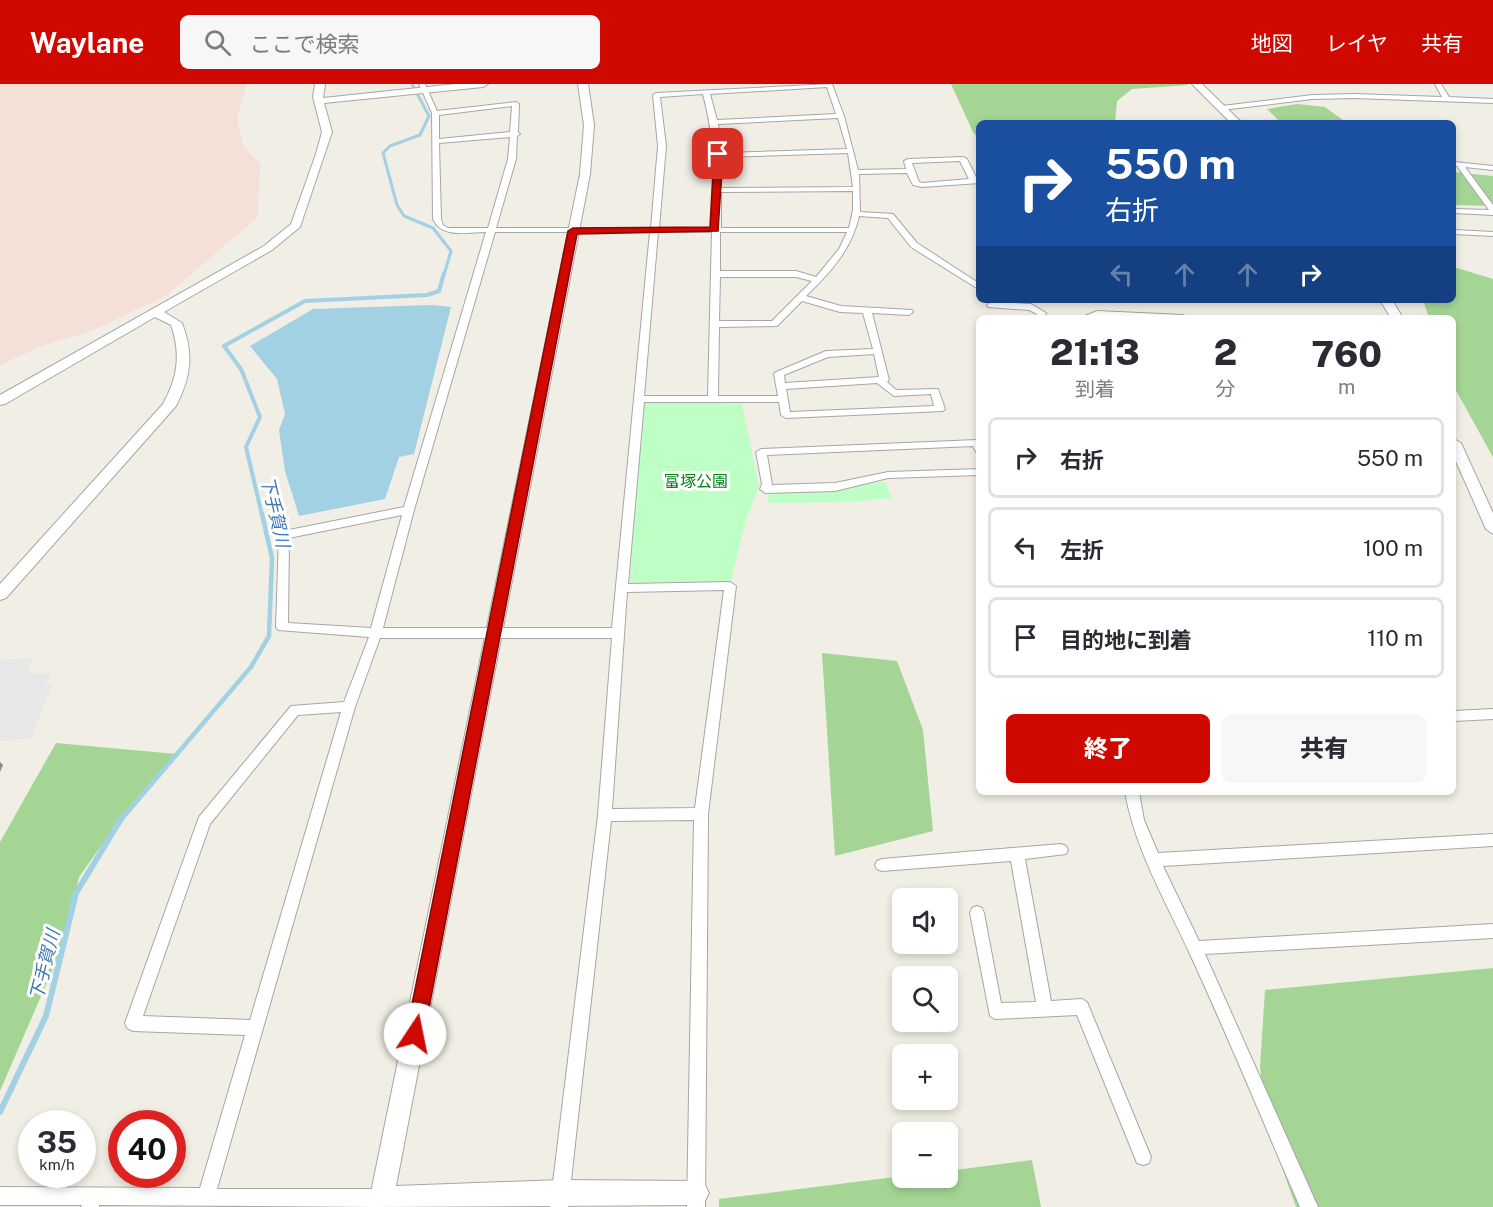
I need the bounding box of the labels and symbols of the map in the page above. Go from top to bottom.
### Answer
pin [692,128,743,179]
park label: 富塚公園 [664,472,728,491]
water label: 下手賀川 [257,474,294,551]
water label: 下手賀川 [26,925,64,1002]
position arrow [383,1002,447,1066]
speed limit sign: 40 [108,1110,186,1188]

